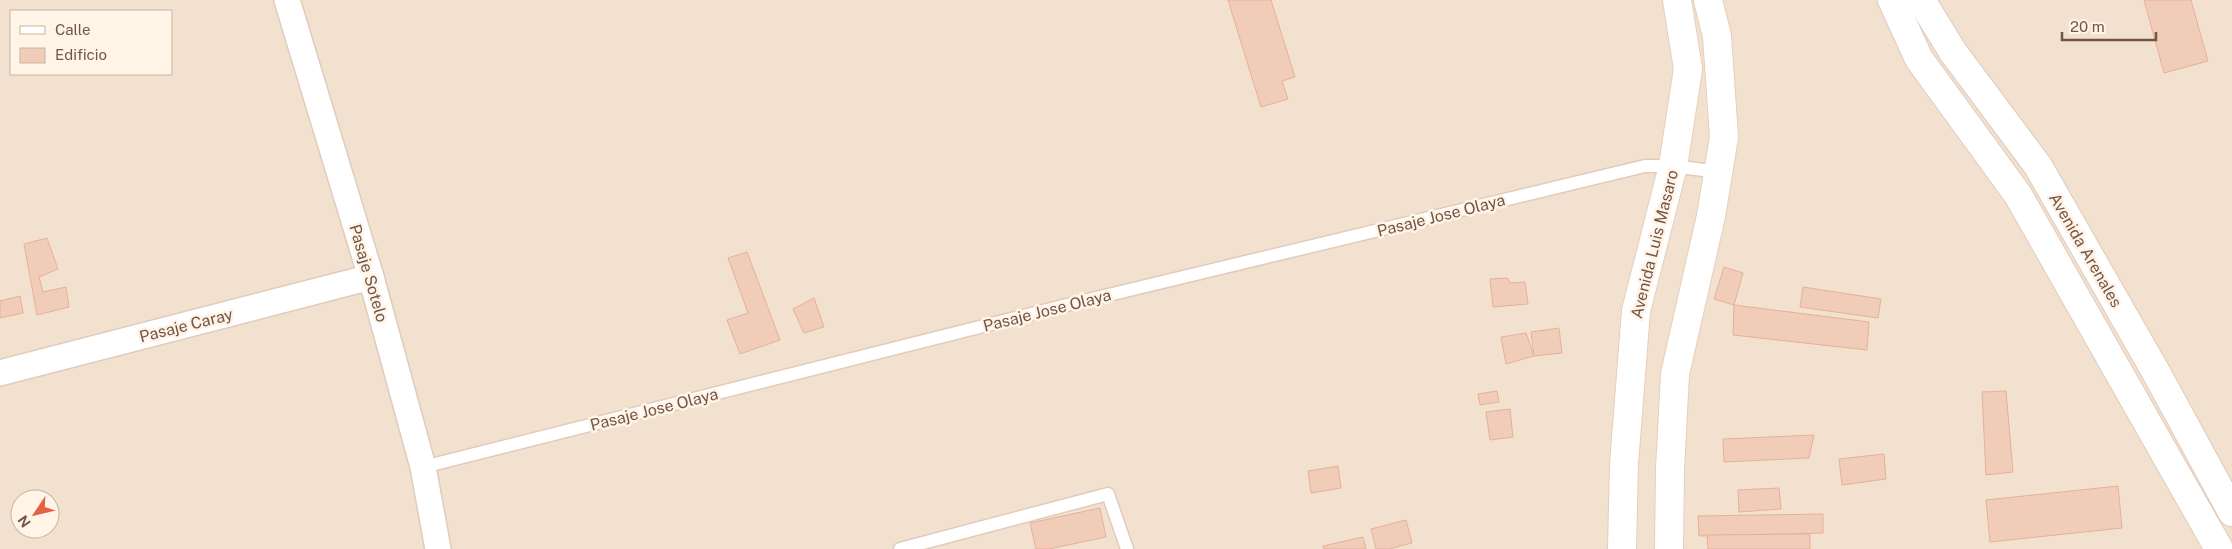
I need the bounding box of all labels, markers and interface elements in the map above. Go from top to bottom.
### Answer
legend [10,10,172,75]
scale bar [2062,10,2156,42]
text: 20 m [2070,18,2105,35]
text: Calle [55,21,91,38]
text: Edificio [55,46,107,63]
street label: Avenida Luis Masaro [1627,168,1682,320]
street label: Pasaje Jose Olaya [1375,190,1507,241]
street label: Avenida Arenales [2045,190,2126,311]
street label: Pasaje Sotelo [345,222,392,324]
street label: Pasaje Jose Olaya [981,285,1113,336]
street label: Pasaje Caray [137,305,235,346]
street label: Pasaje Jose Olaya [588,384,720,435]
north arrow [10,489,60,539]
text: N [15,512,34,531]

